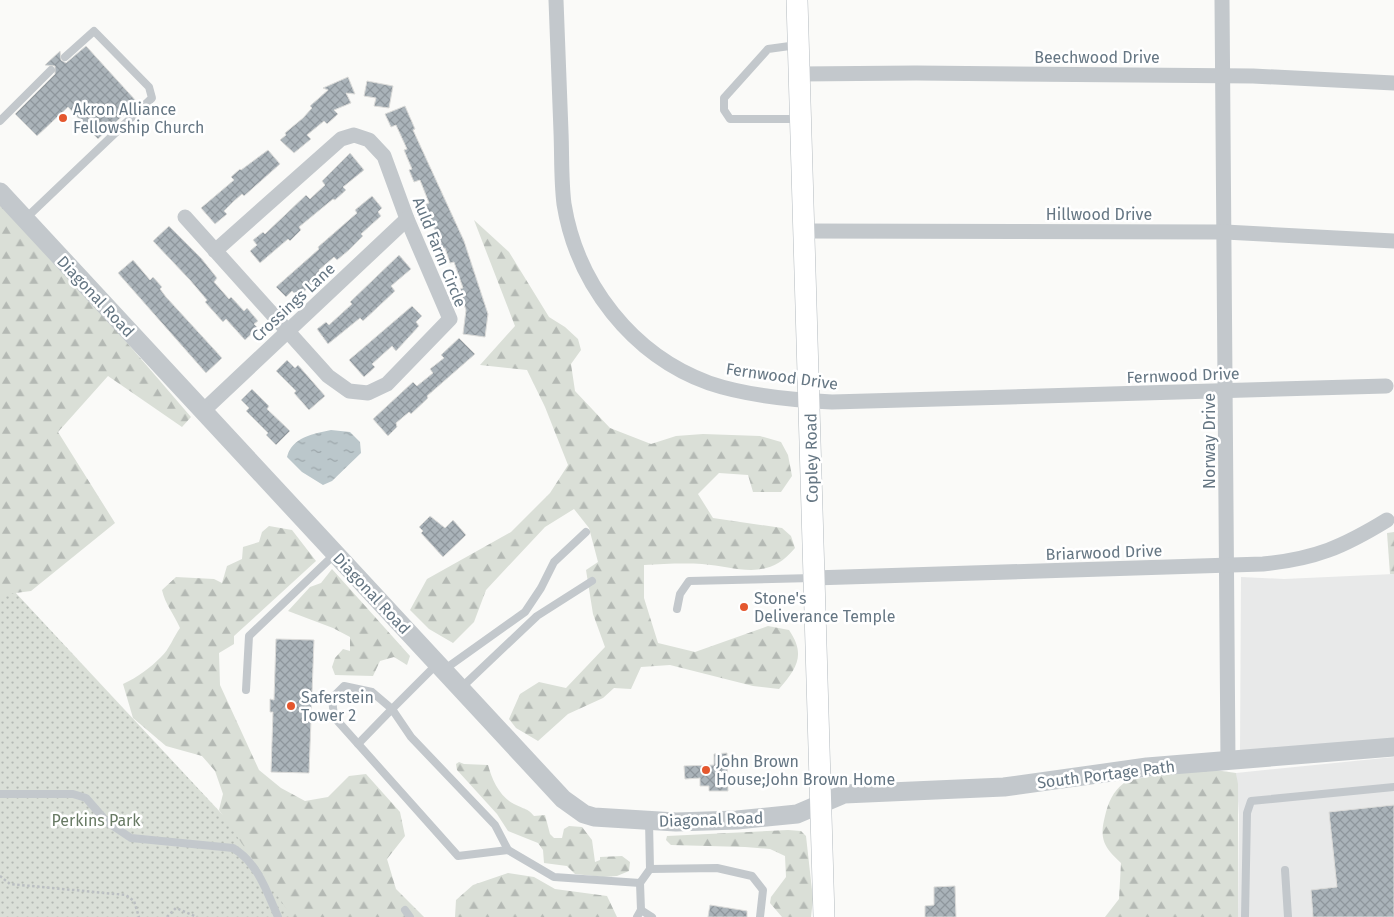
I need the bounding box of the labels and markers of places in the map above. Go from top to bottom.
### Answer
place label: Akron Alliance Fellowship Church [73,100,204,137]
marker: Akron Alliance Fellowship Church [57,112,69,124]
place label: Stone's Deliverance Temple [754,589,895,626]
marker: Stone's Deliverance Temple [738,601,750,613]
place label: Saferstein Tower 2 [301,688,374,725]
marker: Saferstein Tower 2 [285,700,297,712]
place label: John Brown House;John Brown Home [716,752,895,789]
marker: John Brown House;John Brown Home [700,764,712,776]

